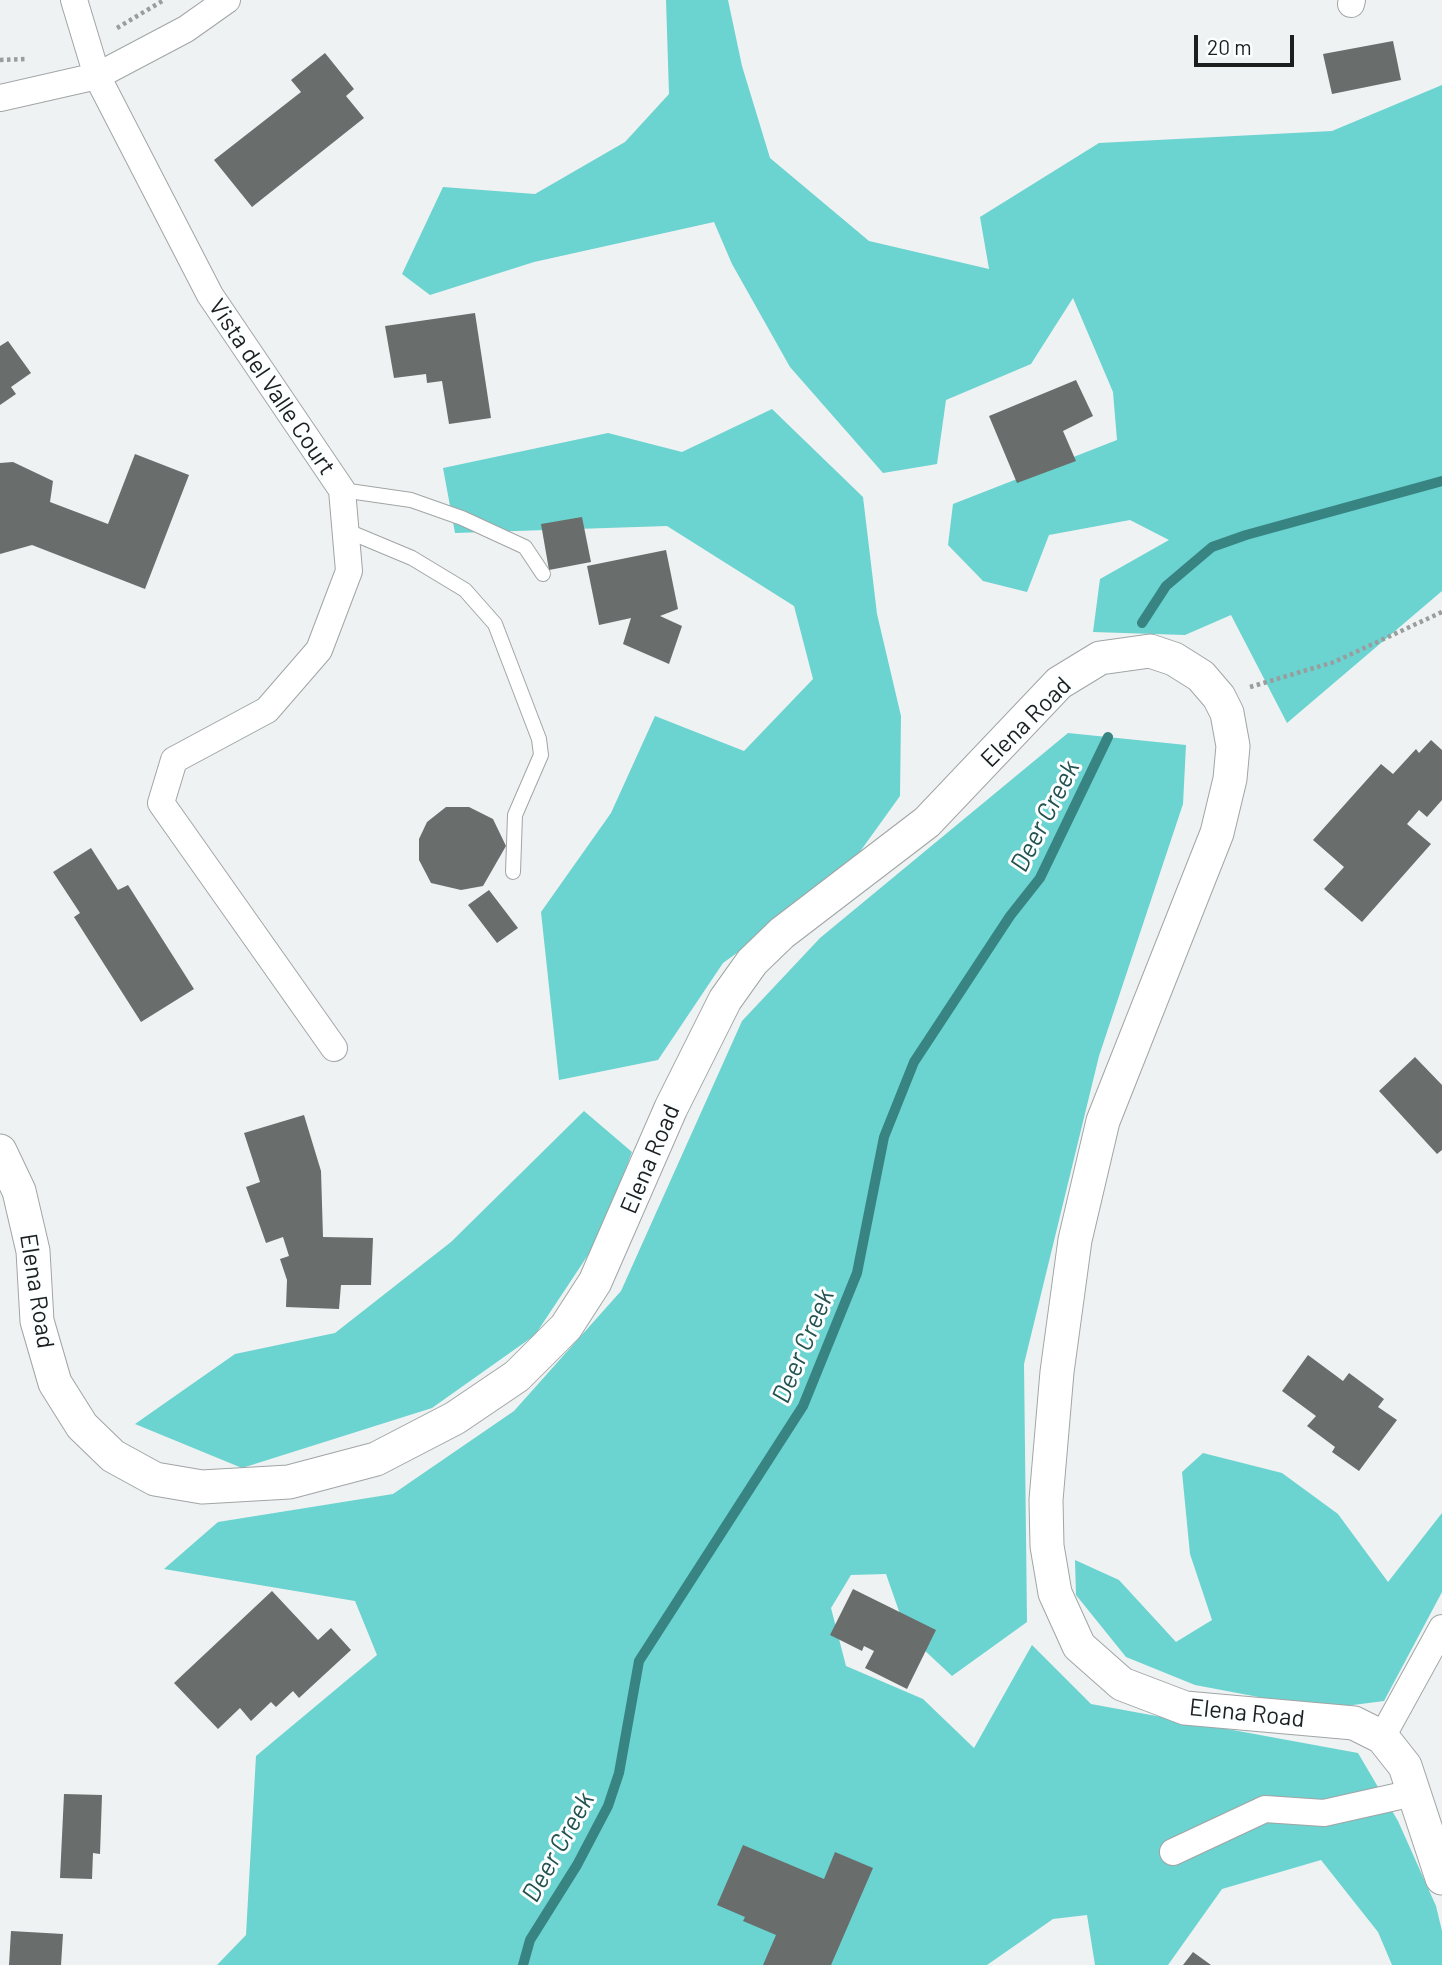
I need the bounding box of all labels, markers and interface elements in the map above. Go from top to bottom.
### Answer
scale bar [1197,21,1297,65]
text: 20 m [1207,34,1252,59]
street label: Vista del Valle Court [202,294,342,480]
street label: Elena Road [975,671,1077,773]
water label: Deer Creek [1004,755,1086,877]
street label: Elena Road [614,1100,686,1218]
street label: Elena Road [14,1232,60,1350]
water label: Deer Creek [765,1284,841,1408]
street label: Elena Road [1188,1693,1306,1733]
water label: Deer Creek [515,1787,601,1907]

